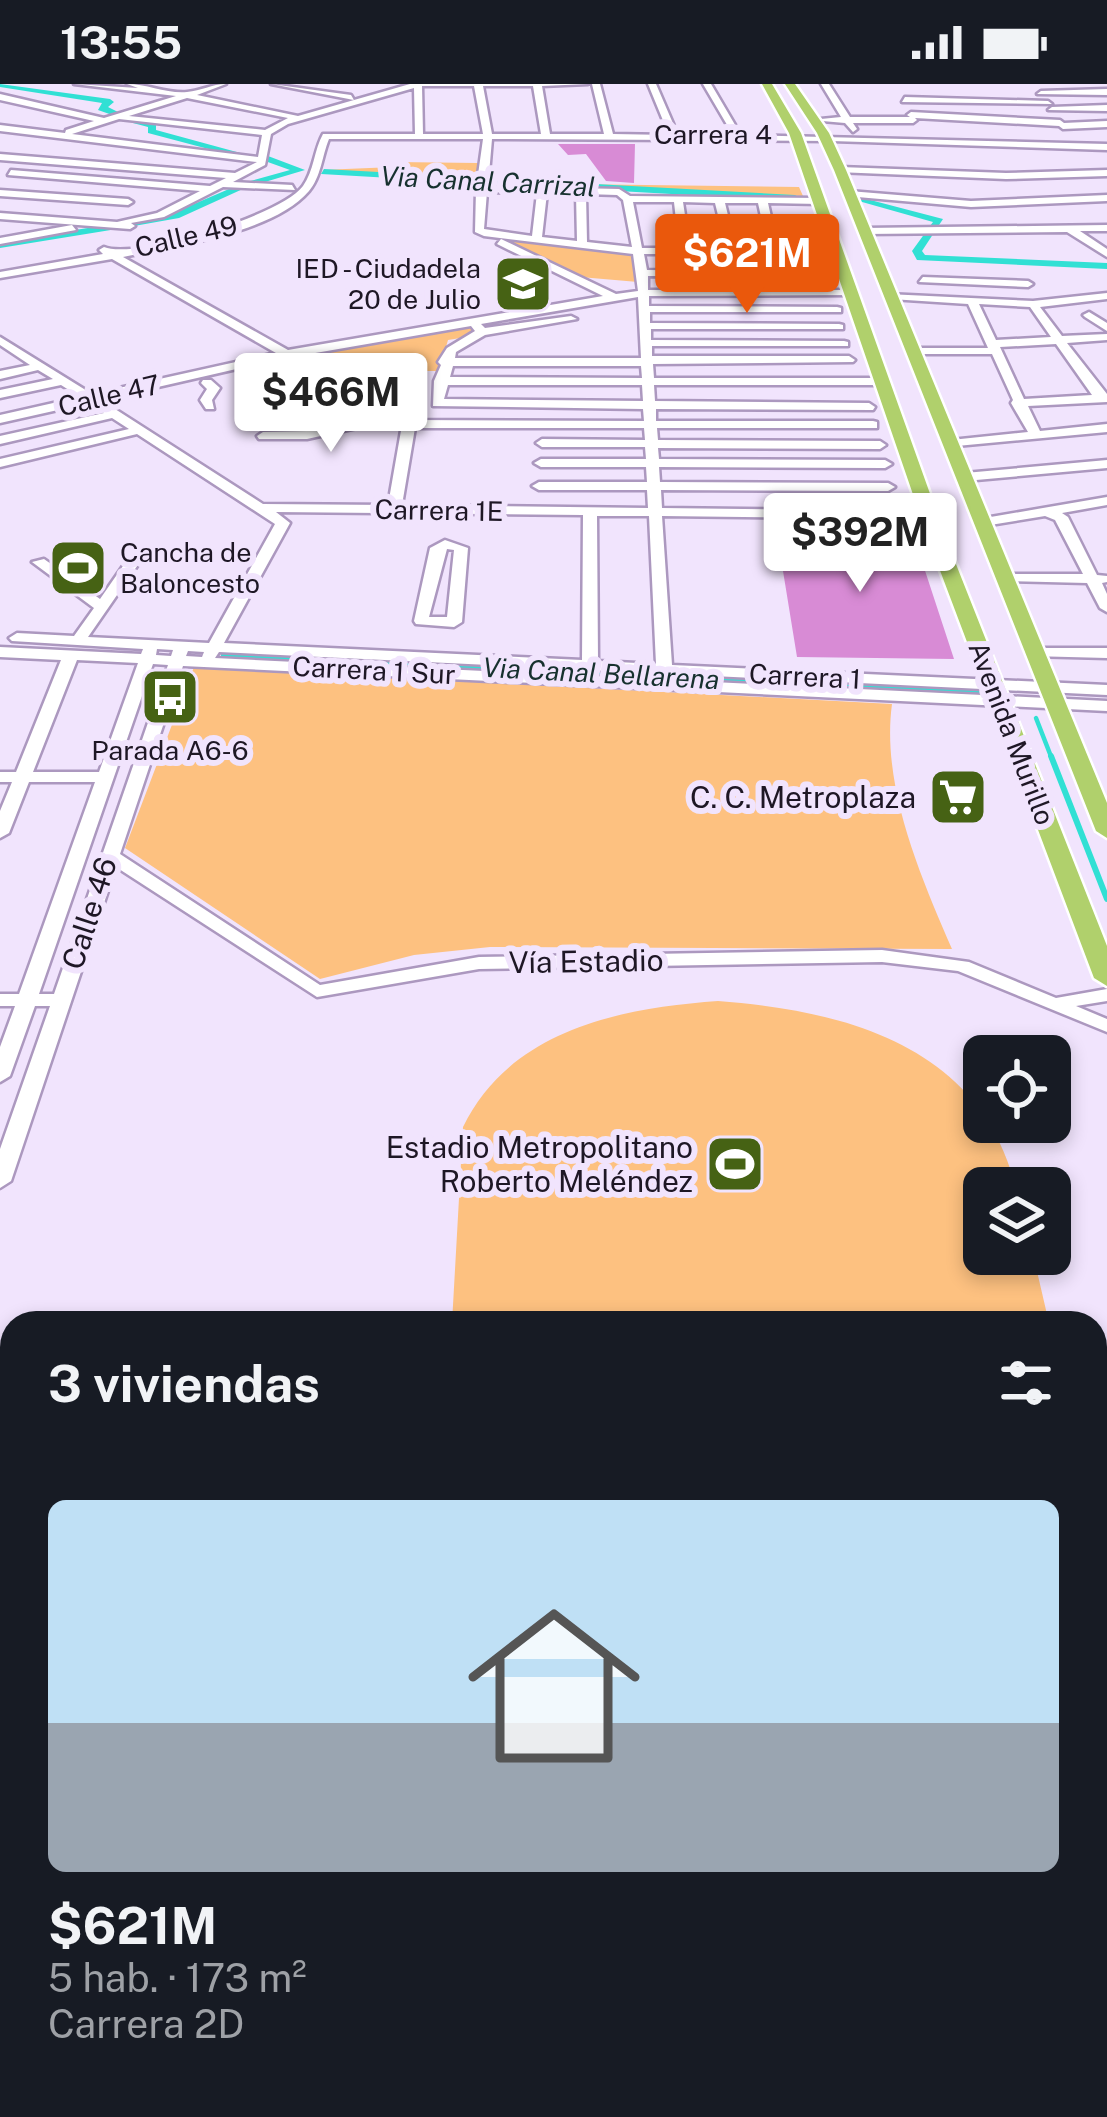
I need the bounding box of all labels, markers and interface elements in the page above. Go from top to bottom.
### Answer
text: 13:55 [60,16,182,69]
street label: Carrera 4 [654,118,772,150]
water label: Via Canal Carrizal [380,159,596,203]
street label: Calle 49 [132,209,240,263]
pin: $621M [663,214,831,316]
text: $621M [682,230,812,276]
place label: IED - Ciudadela 20 de Julio [295,252,481,315]
school or university icon: IED - Ciudadela 20 de Julio [492,253,554,315]
pin: $466M [247,353,415,455]
street label: Calle 47 [55,368,163,422]
text: $466M [261,369,401,415]
street label: Carrera 1E [374,493,504,527]
pin: $392M [776,493,944,595]
text: $392M [791,509,929,555]
place label: Cancha de Baloncesto [120,536,260,599]
sports icon: Cancha de Baloncesto [47,537,109,599]
street label: Avenida Murillo [962,637,1062,829]
street label: Carrera 1 Sur [292,650,456,690]
water label: Via Canal Bellarena [482,651,720,695]
street label: Carrera 1 [748,657,862,695]
bus stop icon: Parada A6-6 [139,666,201,728]
place label: Parada A6-6 [91,734,249,766]
supermarket icon: C. C. Metroplaza [927,766,989,828]
place label: C. C. Metroplaza [690,779,916,815]
street label: Calle 46 [54,852,124,974]
street label: Vía Estadio [508,942,664,980]
map controls [963,1035,1071,1275]
button: locate [963,1035,1071,1143]
place label: Estadio Metropolitano Roberto Meléndez [386,1129,693,1199]
sports icon: Estadio Metropolitano Roberto Meléndez [704,1133,766,1195]
button: layers [963,1167,1071,1275]
icon: filters [993,1350,1059,1416]
text: 3 viviendas [48,1354,320,1413]
icon: home [446,1578,662,1794]
text: $621M [48,1896,217,1955]
text: 5 hab. · 173 m² [48,1955,307,2001]
text: Carrera 2D [48,2001,244,2047]

